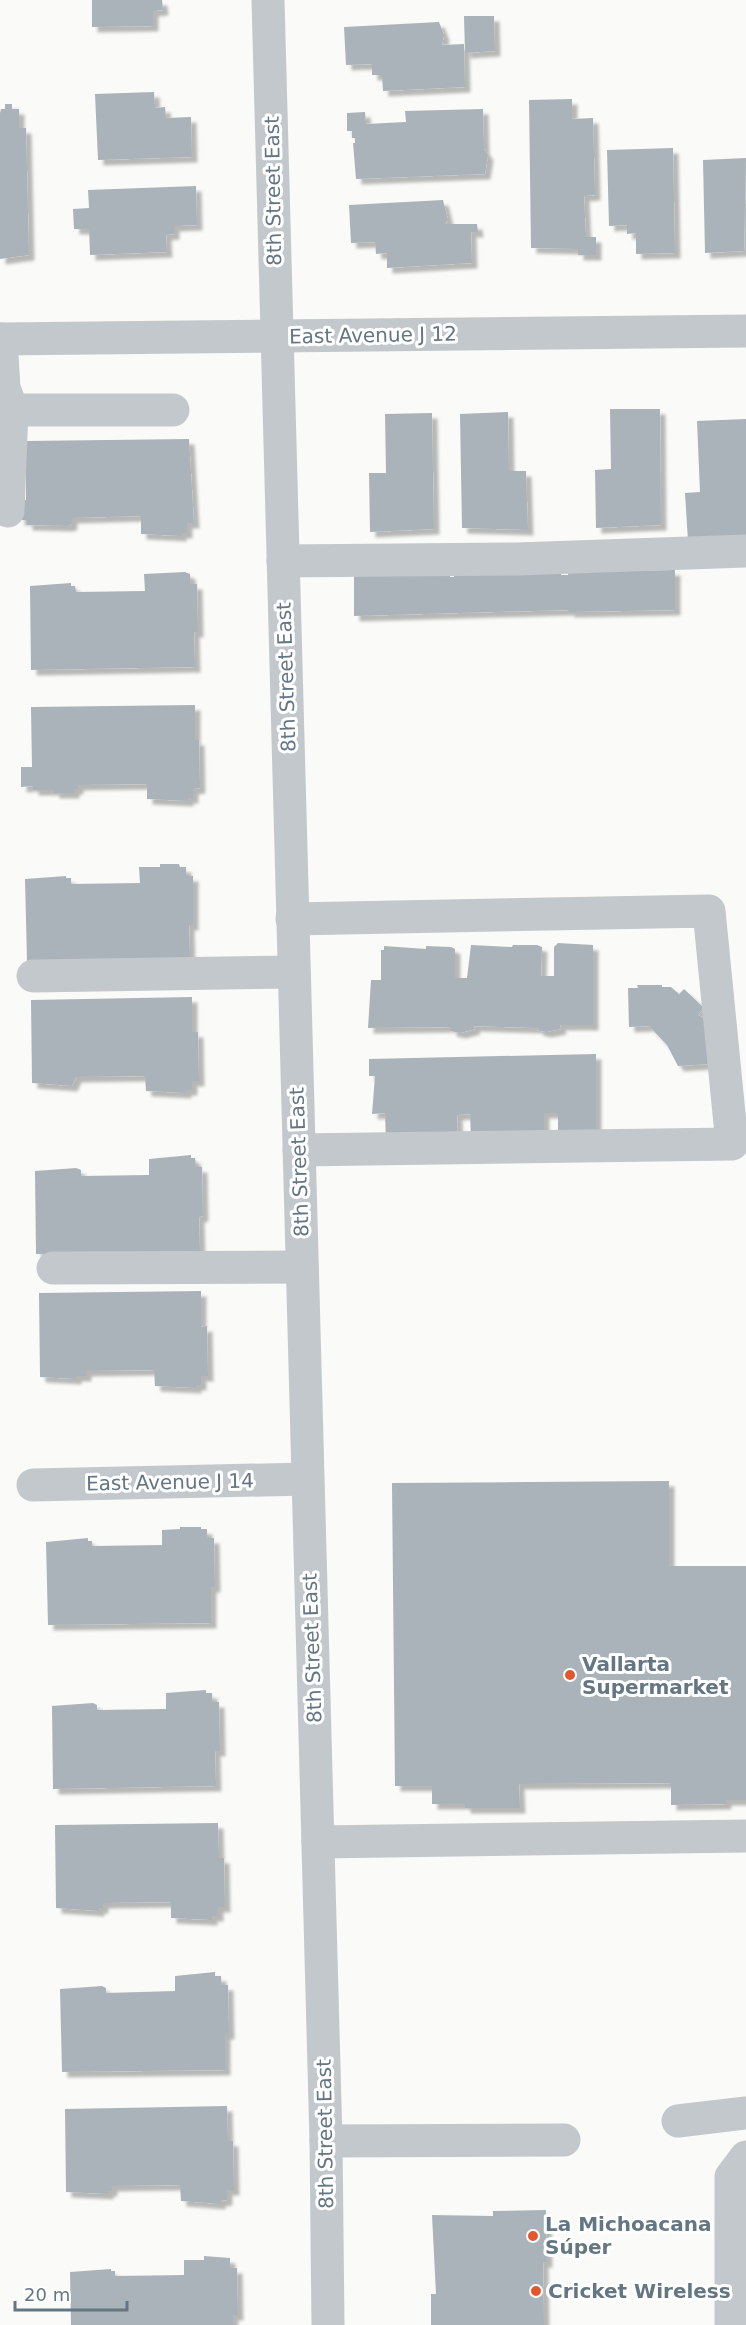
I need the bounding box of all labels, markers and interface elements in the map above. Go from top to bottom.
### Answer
street label: 8th Street East [260,116,286,266]
street label: East Avenue J 12 [289,322,457,348]
street label: 8th Street East [271,602,301,752]
street label: 8th Street East [284,1087,314,1237]
street label: East Avenue J 14 [86,1469,254,1495]
street label: 8th Street East [297,1573,327,1723]
place label: Vallarta Supermarket [582,1652,729,1699]
marker: Vallarta Supermarket [563,1668,577,1682]
street label: 8th Street East [312,2059,338,2209]
place label: La Michoacana Súper [545,2212,711,2259]
marker: La Michoacana Súper [526,2229,540,2243]
scale bar [15,2274,128,2312]
place label: Cricket Wireless [548,2279,731,2303]
text: 20 m [24,2284,70,2305]
marker: Cricket Wireless [529,2284,543,2298]

